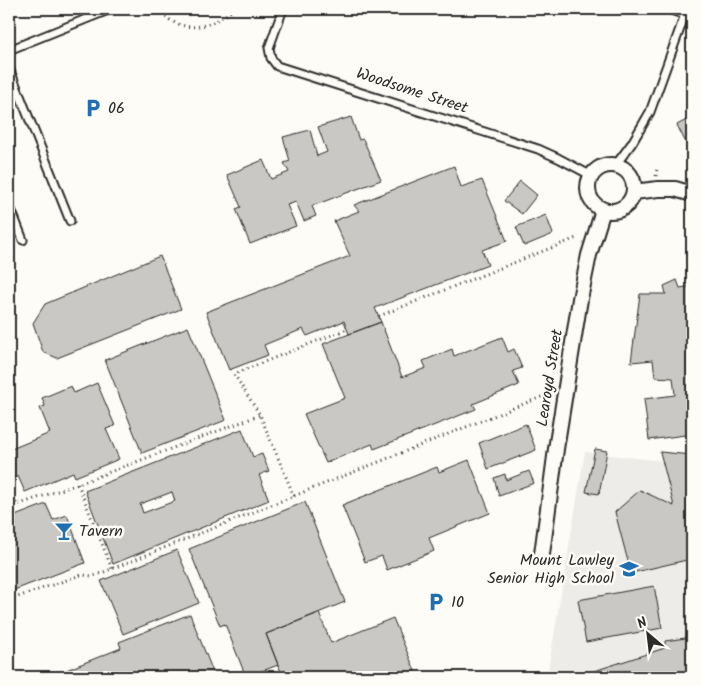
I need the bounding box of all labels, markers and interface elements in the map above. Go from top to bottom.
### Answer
street label: Woodsome Street [353,61,472,121]
place label: 06 [108,96,125,121]
parking icon: 06 [82,97,104,119]
street label: Learoyd Street [530,327,570,429]
place label: Tavern [79,519,123,544]
bar icon: Tavern [53,520,75,542]
place label: Mount Lawley Senior High School [487,548,614,591]
school or university icon: Mount Lawley Senior High School [618,558,640,580]
place label: 10 [451,590,464,615]
parking icon: 10 [425,591,447,613]
north arrow [624,608,674,658]
text: N [633,612,652,635]

